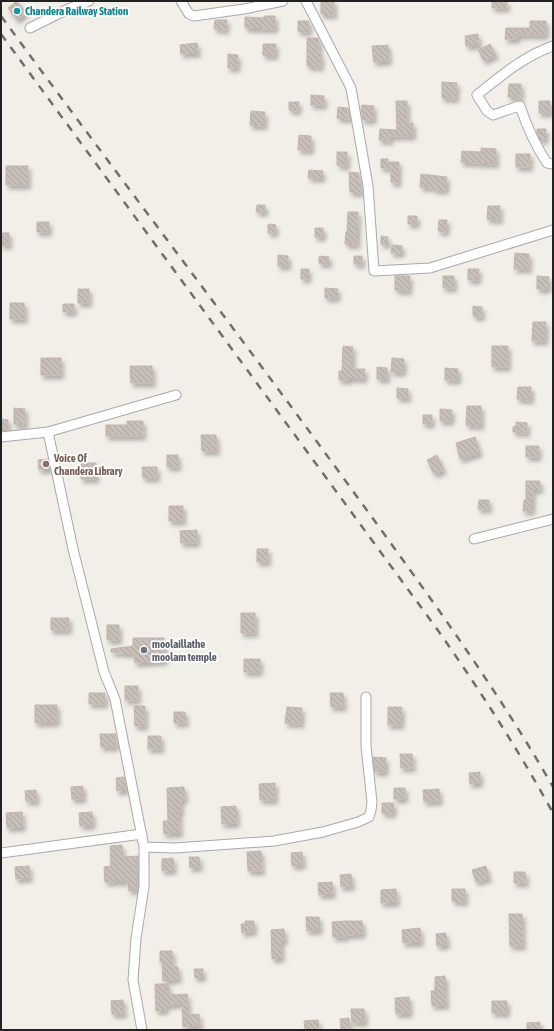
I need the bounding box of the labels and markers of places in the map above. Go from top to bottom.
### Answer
place label: Chandera Railway Station [25,5,128,17]
marker: Chandera Railway Station [12,6,22,16]
place label: Voice Of Chandera Library [53,452,123,477]
marker: Voice Of Chandera Library [41,459,51,469]
place label: moolaillathe moolam temple [152,638,217,663]
marker: moolaillathe moolam temple [139,645,149,655]

